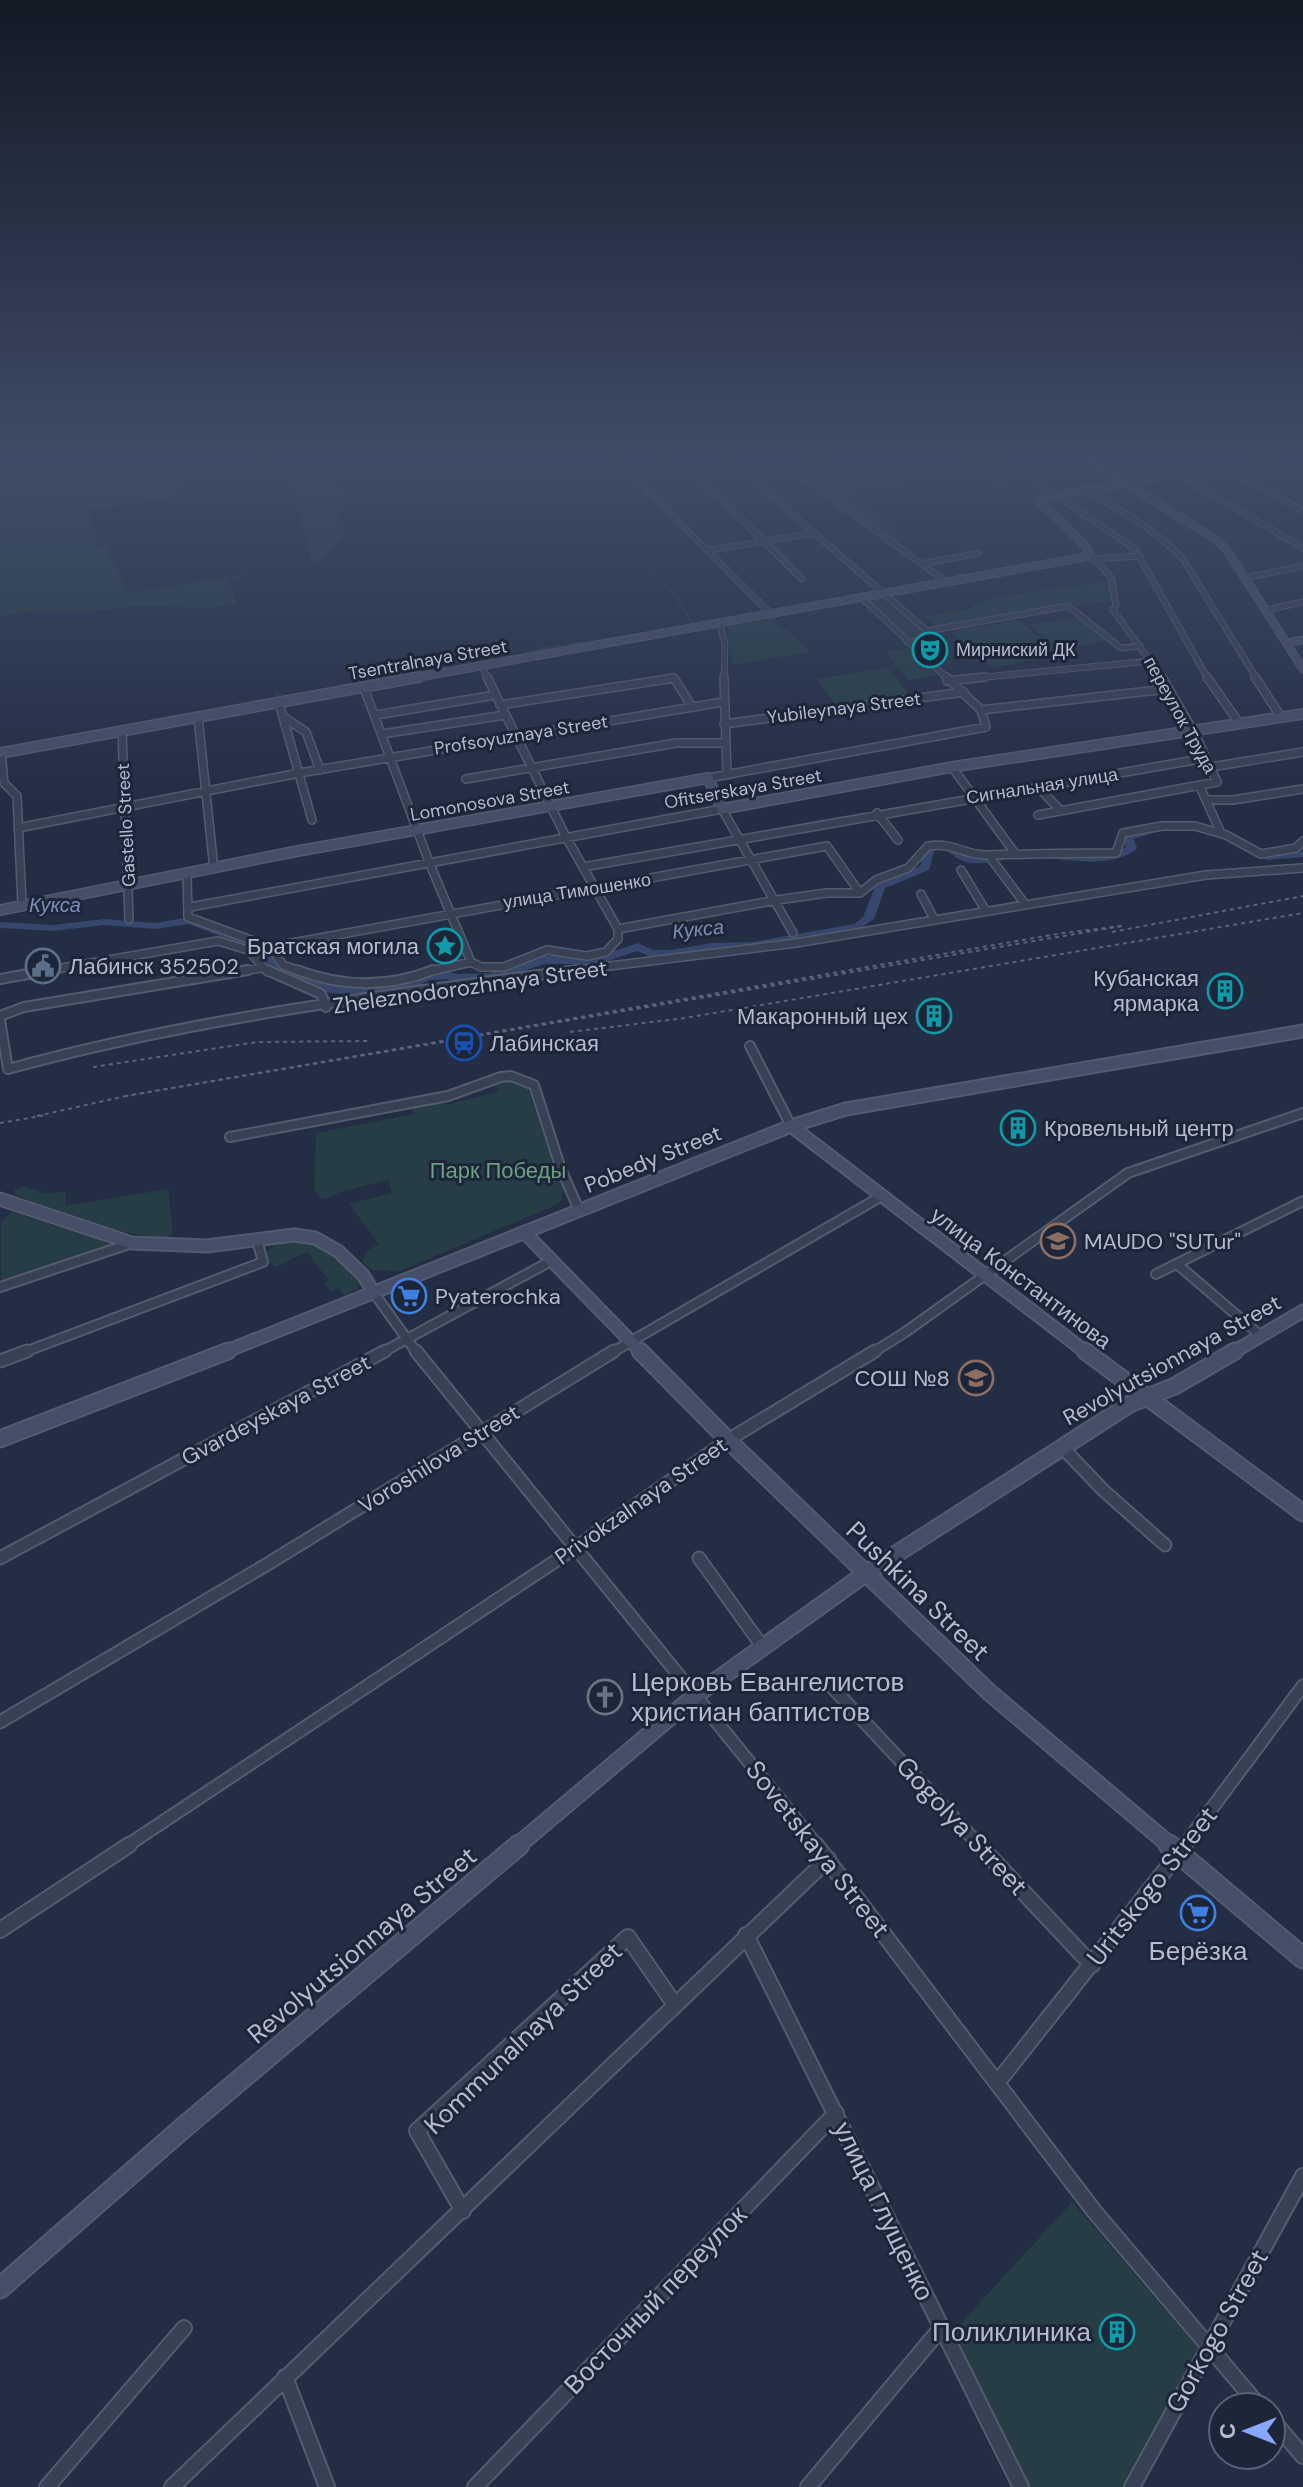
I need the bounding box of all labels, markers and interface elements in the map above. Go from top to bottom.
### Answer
theatre icon: Мирниский ДК [911,631,949,669]
street label: Tsentralnaya Street [347,634,509,686]
place label: Мирниский ДК [956,638,1076,662]
street label: переулок Труда [1138,652,1223,779]
street label: Yubileynaya Street [766,687,922,729]
street label: Profsoyuznaya Street [432,709,610,761]
street label: Сигнальная улица [964,762,1121,810]
street label: Gastello Street [111,763,141,887]
street label: Ofitserskaya Street [662,763,824,815]
street label: Lomonosova Street [408,775,572,827]
street label: улица Тимошенко [501,867,653,915]
water label: Кукса [29,892,81,918]
water label: Кукса [671,913,725,945]
place icon: Братская могила [426,927,464,965]
place label: Братская могила [247,932,420,961]
public building icon: Лабинск 352502 [24,947,62,985]
place label: Лабинск 352502 [69,952,239,981]
street label: Zheleznodorozhnaya Street [331,953,609,1021]
place label: Кубанская ярмарка [1093,964,1200,1018]
building icon: Кубанская ярмарка [1206,972,1244,1010]
building icon: Макаронный цех [915,997,953,1035]
place label: Макаронный цех [737,1002,908,1031]
station icon: Лабинская [445,1024,483,1062]
place label: Лабинская [490,1029,599,1058]
building icon: Кровельный центр [999,1109,1037,1147]
place label: Кровельный центр [1044,1114,1234,1143]
street label: Pobedy Street [580,1118,726,1200]
park label: Парк Победы [430,1156,566,1185]
street label: улица Константинова [925,1200,1118,1356]
school or university icon: MAUDO "SUTur" [1039,1222,1077,1260]
place label: MAUDO "SUTur" [1084,1227,1241,1256]
supermarket icon: Pyaterochka [390,1277,428,1315]
place label: Pyaterochka [435,1282,561,1311]
street label: Revolyutsionnaya Street [1058,1288,1286,1432]
street label: Gvardeyskaya Street [176,1348,376,1472]
school or university icon: СОШ №8 [957,1359,995,1397]
place label: СОШ №8 [854,1364,950,1393]
street label: Voroshilova Street [353,1398,525,1520]
street label: Privokzalnaya Street [549,1431,733,1571]
street label: Pushkina Street [839,1514,997,1668]
place label: Церковь Евангелистов христиан баптистов [631,1665,904,1729]
church icon: Церковь Евангелистов христиан баптистов [586,1678,624,1716]
street label: Gogolya Street [889,1749,1035,1903]
street label: Sovetskaya Street [738,1754,898,1944]
street label: Uritskogo Street [1079,1799,1225,1973]
street label: Revolyutsionnaya Street [240,1839,484,2051]
supermarket icon: Берёзка [1179,1894,1217,1932]
street label: Kommunalnaya Street [417,1934,629,2142]
place label: Берёзка [1149,1934,1248,1968]
street label: улица Глущенко [826,2116,942,2306]
street label: Восточный переулок [556,2198,754,2401]
street label: Gorkogo Street [1158,2243,1276,2419]
building icon: Поликлиника [1098,2313,1136,2351]
place label: Поликлиника [932,2315,1092,2349]
north arrow [1207,2391,1287,2471]
text: С [1213,2423,1242,2439]

